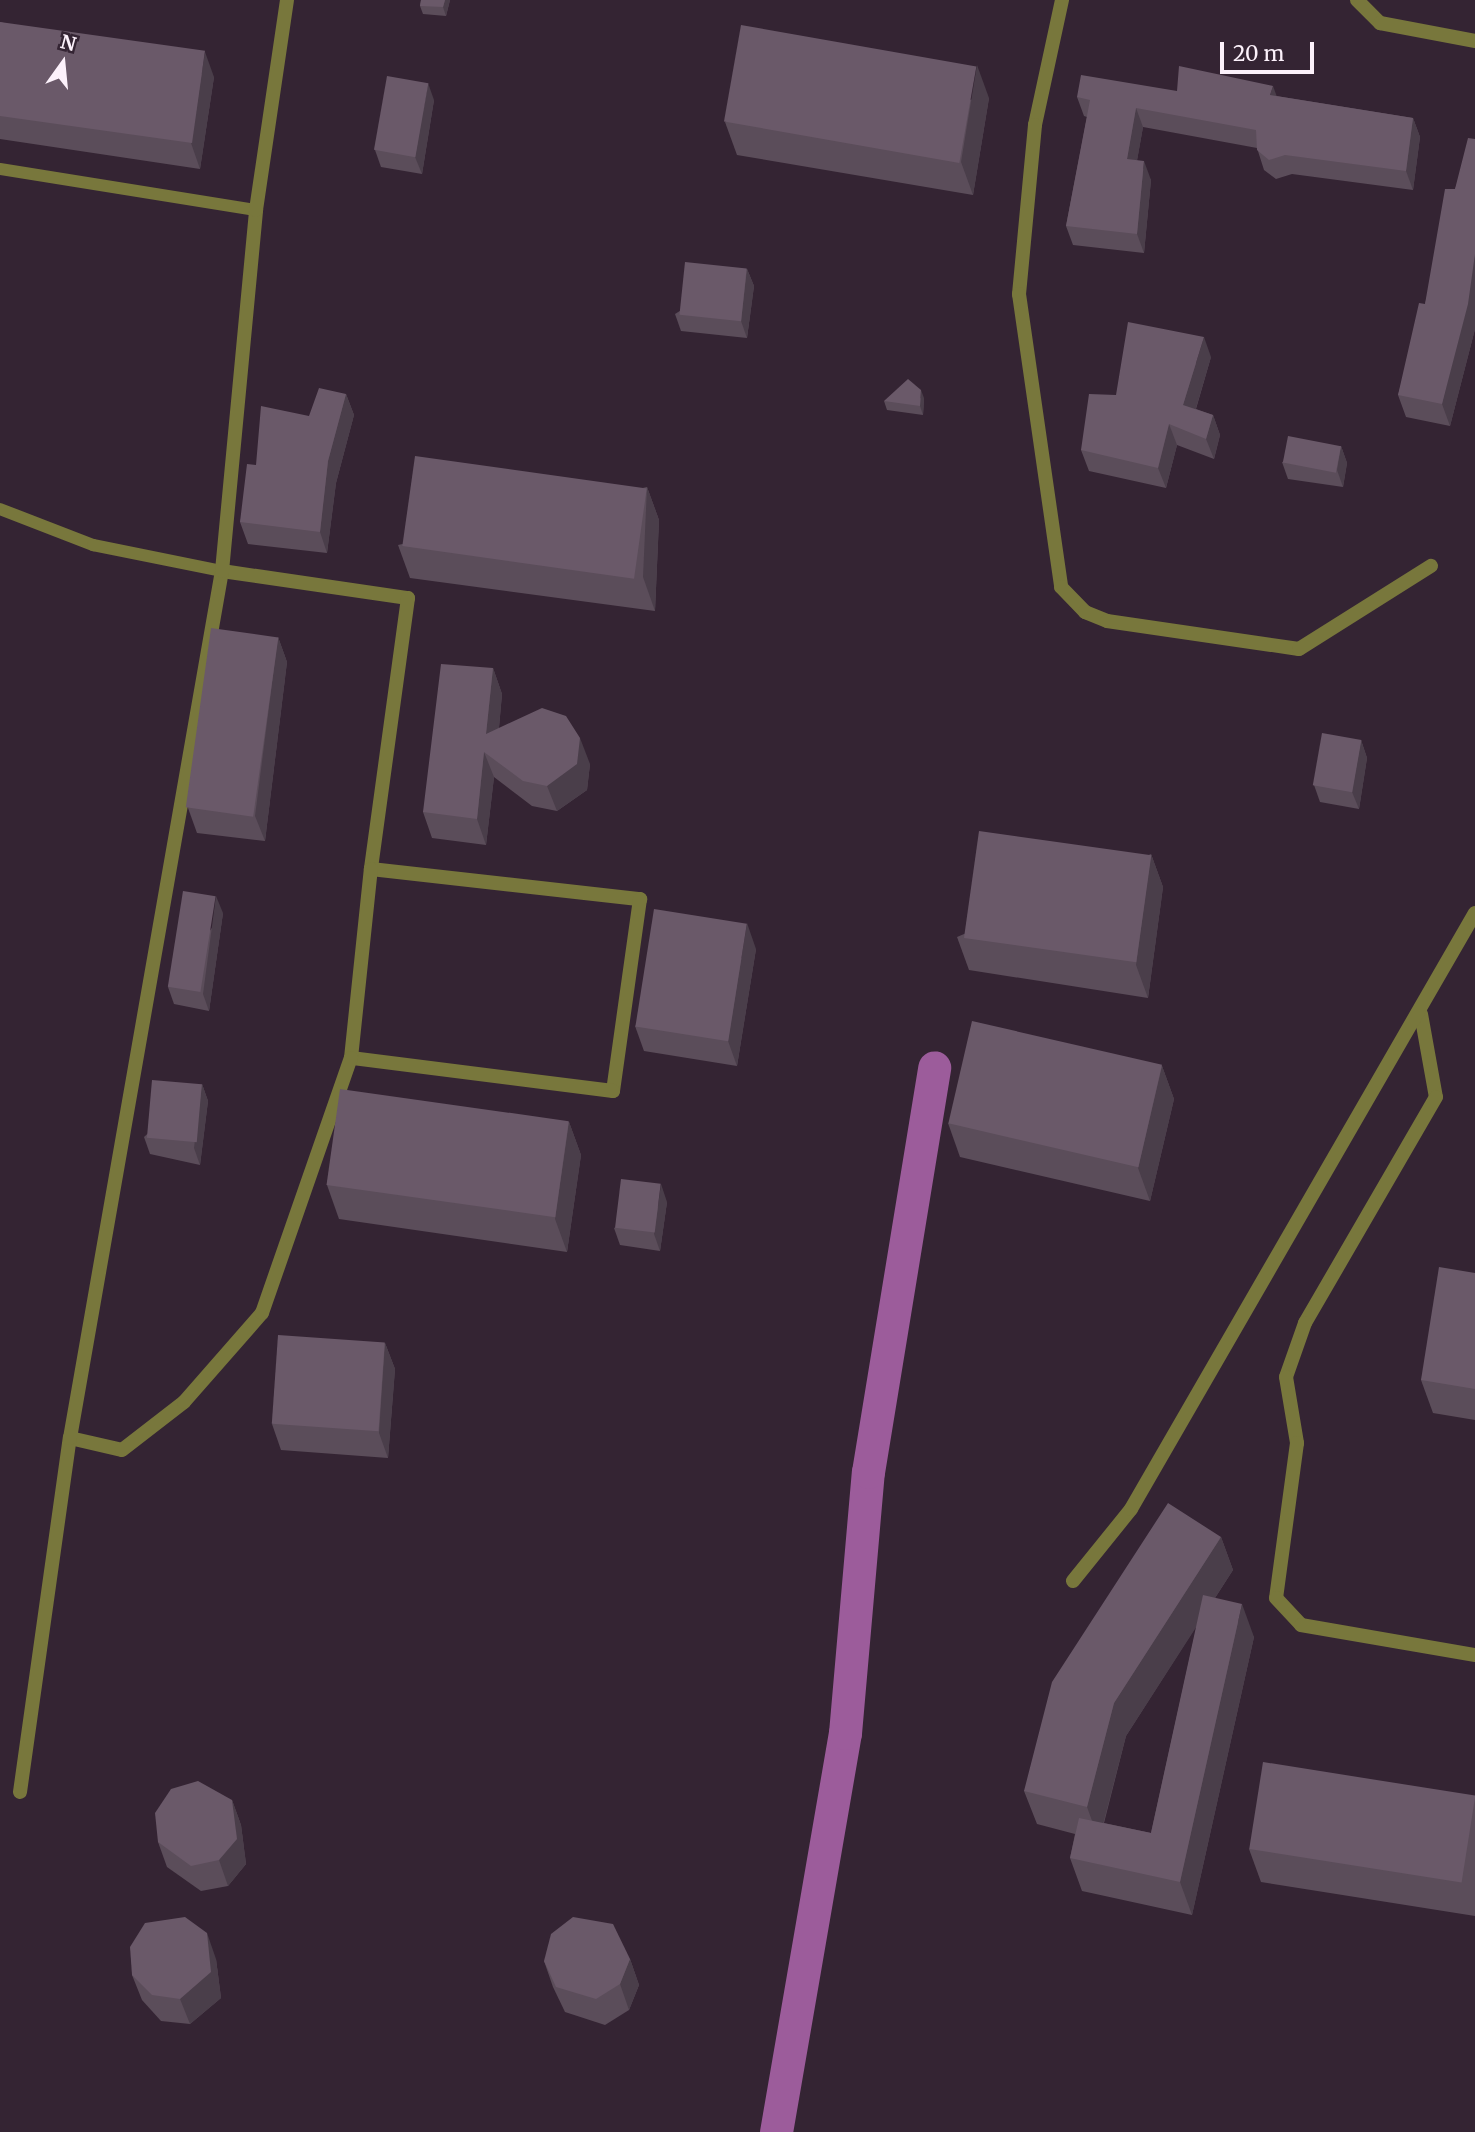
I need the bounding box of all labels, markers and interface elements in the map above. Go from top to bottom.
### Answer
north arrow [28,28,98,98]
scale bar [1223,28,1318,72]
text: N [58,29,79,56]
text: 20 m [1233,40,1284,67]

